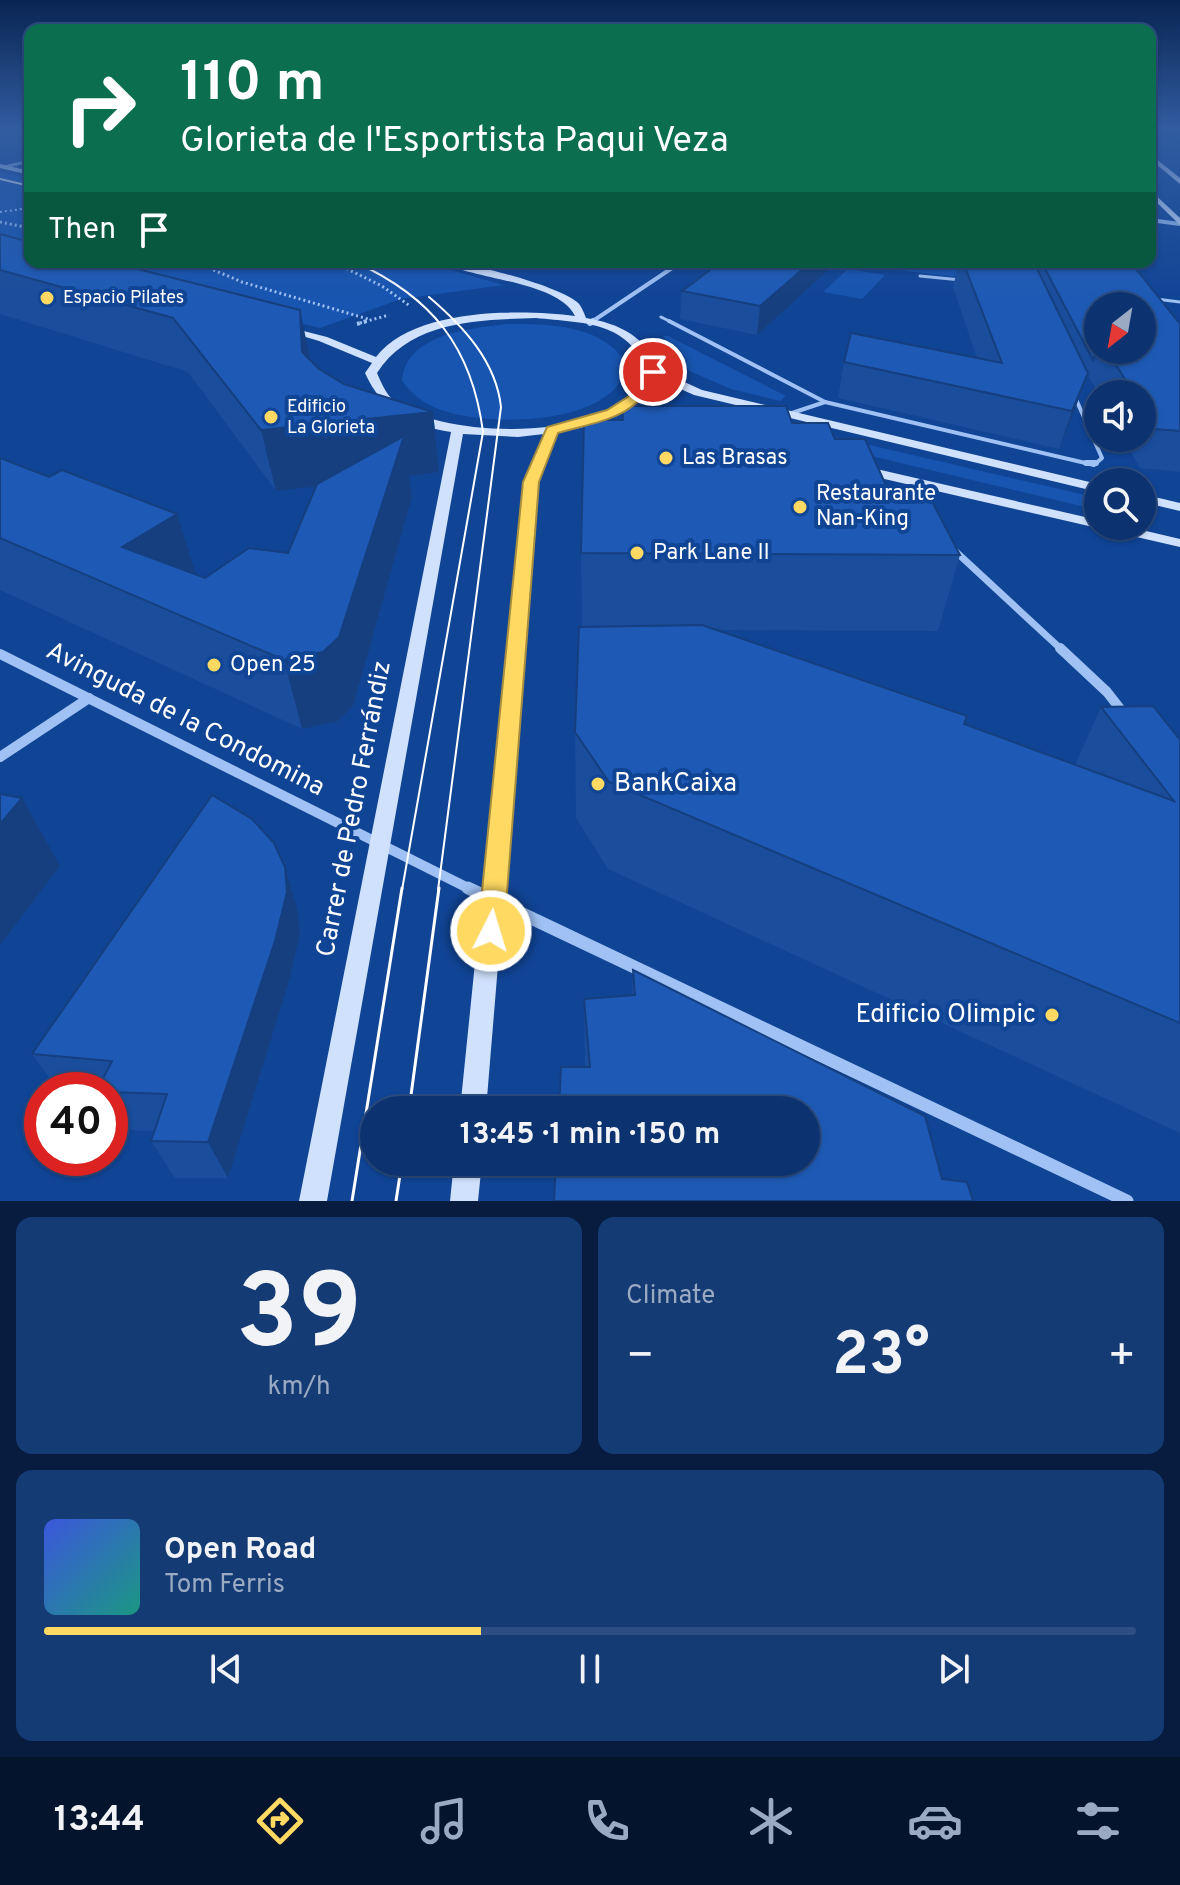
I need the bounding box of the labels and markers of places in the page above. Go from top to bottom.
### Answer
place label: Espacio Pilates [63,287,184,310]
marker: Espacio Pilates [38,289,56,307]
pin [619,338,687,406]
place label: Edificio La Glorieta [287,396,375,440]
marker: Edificio La Glorieta [262,408,280,426]
place label: Las Brasas [682,445,788,472]
marker: Las Brasas [657,449,675,467]
place label: Restaurante Nan-King [816,481,936,533]
marker: Restaurante Nan-King [791,498,809,516]
place label: Park Lane II [653,540,770,567]
marker: Park Lane II [628,544,646,562]
place label: Open 25 [230,652,316,679]
marker: Open 25 [205,656,223,674]
place label: BankCaixa [614,768,737,801]
marker: BankCaixa [589,775,607,793]
place label: Edificio Olimpic [856,999,1036,1032]
marker: Edificio Olimpic [1043,1006,1061,1024]

